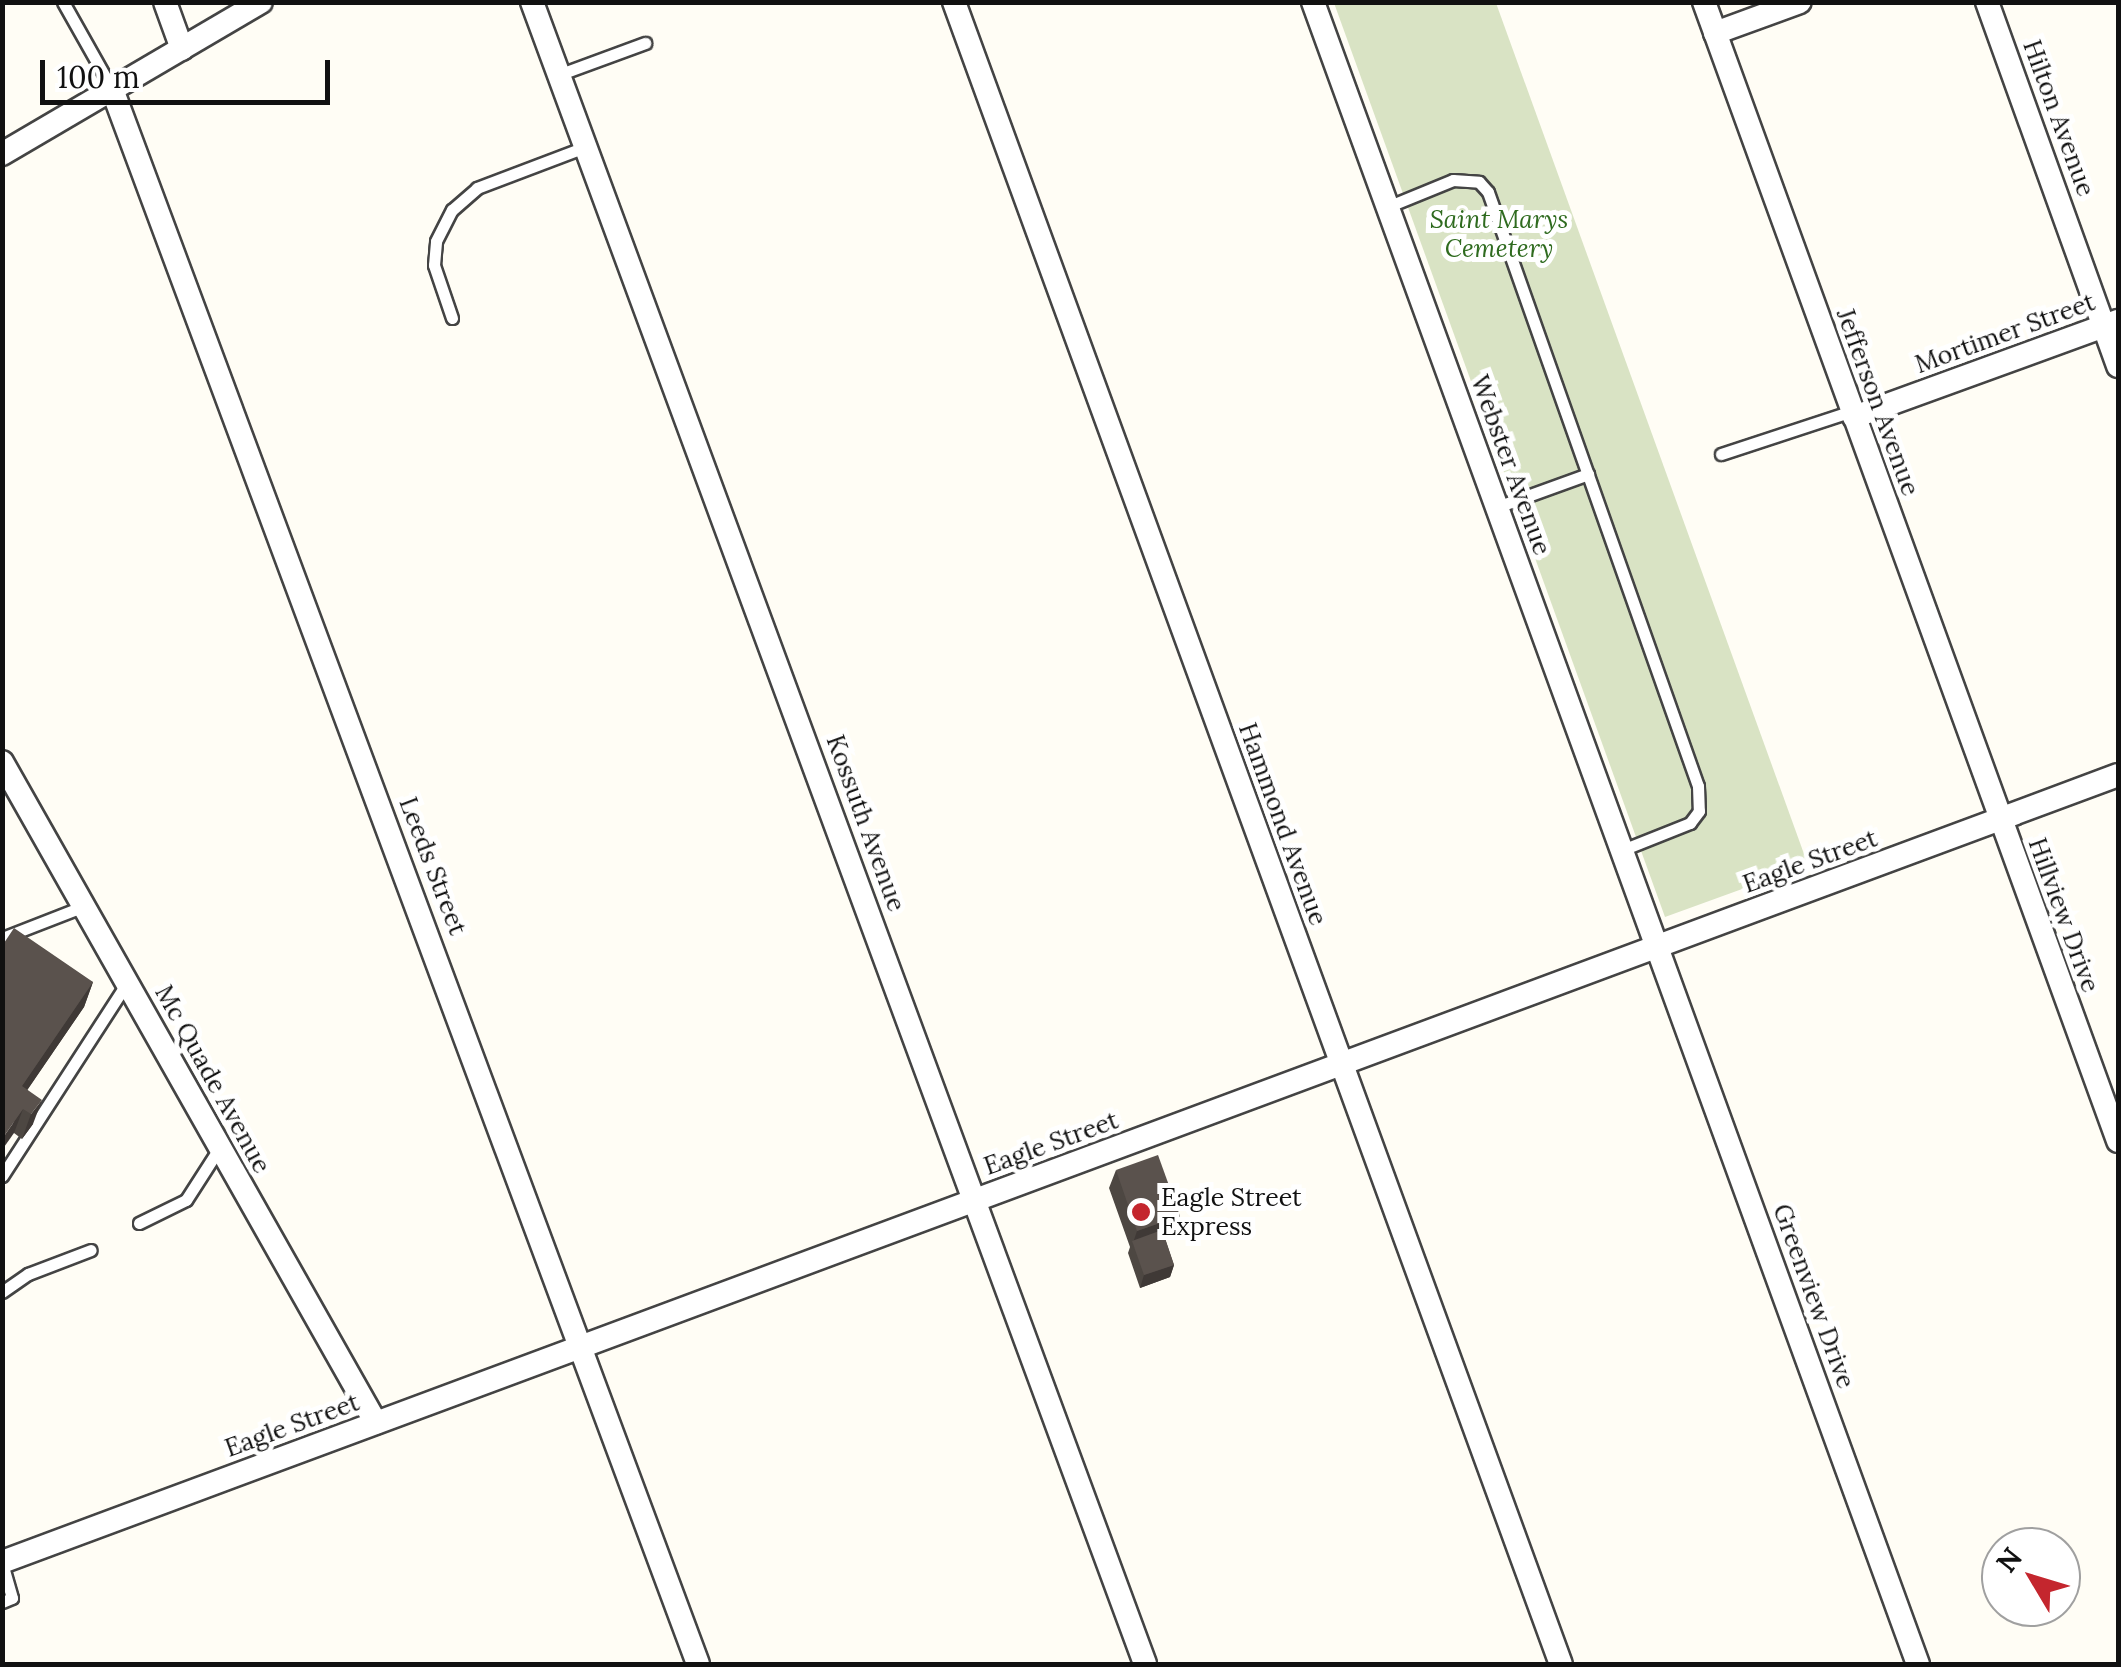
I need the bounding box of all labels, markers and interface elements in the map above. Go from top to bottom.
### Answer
street label: Hilton Avenue [2017,36,2101,200]
scale bar [45,40,335,102]
text: 100 m [57,58,140,96]
park label: Saint Marys Cemetery [1430,205,1568,264]
street label: Mortimer Street [1911,287,2099,379]
street label: Jefferson Avenue [1830,304,1926,500]
street label: Webster Avenue [1465,371,1557,559]
street label: Hammond Avenue [1232,719,1334,929]
street label: Kossuth Avenue [820,731,912,915]
street label: Leeds Street [393,793,473,939]
street label: Eagle Street [1739,823,1881,899]
street label: Hillview Drive [2022,834,2106,996]
street label: Mc Quade Avenue [149,980,277,1178]
street label: Eagle Street [980,1105,1122,1181]
place label: Eagle Street Express [1161,1183,1302,1242]
street label: Greenview Drive [1767,1200,1861,1392]
marker: Eagle Street Express [1130,1201,1152,1223]
street label: Eagle Street [221,1387,363,1463]
north arrow [1981,1527,2081,1627]
text: N [1988,1540,2030,1579]

